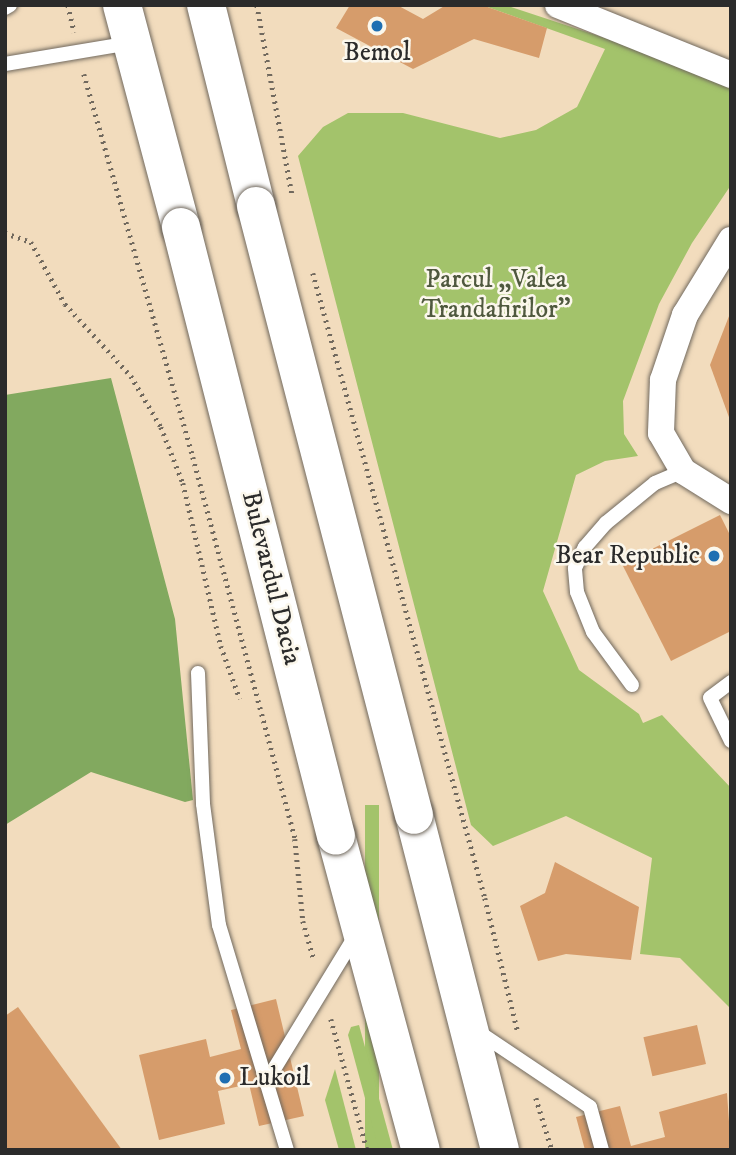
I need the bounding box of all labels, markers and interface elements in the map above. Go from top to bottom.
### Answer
marker: Bemol [369,18,385,34]
place label: Bemol [343,37,411,69]
park label: Parcul „Valea Trandafirilor” [421,264,571,326]
street label: Bulevardul Dacia [234,488,308,668]
place label: Bear Republic [555,540,700,572]
marker: Bear Republic [706,548,722,564]
place label: Lukoil [239,1062,310,1094]
marker: Lukoil [217,1070,233,1086]

